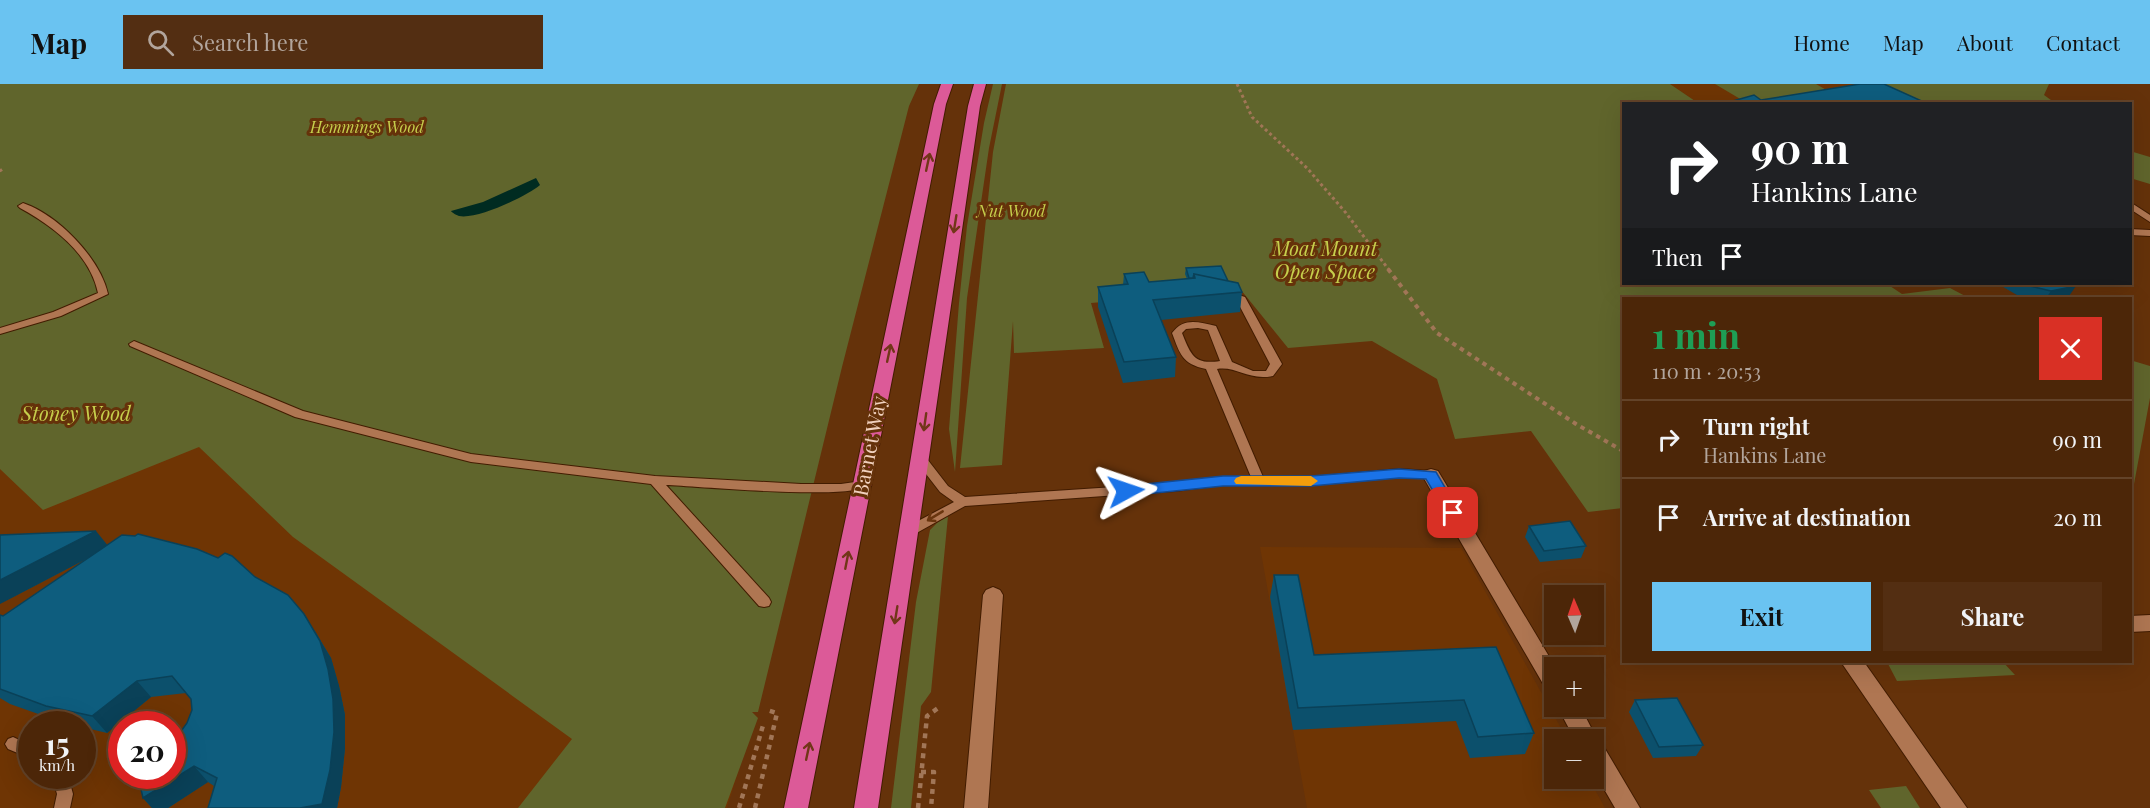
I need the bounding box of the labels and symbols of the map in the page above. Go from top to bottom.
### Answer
park label: Hemmings Wood [309,116,425,137]
one-way arrow [923,153,935,172]
park label: Nut Wood [975,200,1047,221]
one-way arrow [950,214,961,234]
park label: Moat Mount Open Space [1271,234,1379,284]
one-way arrow [884,344,895,364]
street label: Barnet Way [846,393,891,498]
park label: Stoney Wood [20,399,132,426]
one-way arrow [920,412,931,432]
position arrow [1094,459,1158,523]
pin [1427,487,1478,538]
one-way arrow [927,511,944,523]
one-way arrow [842,550,853,570]
north arrow [1544,585,1604,645]
one-way arrow [890,605,901,624]
speed limit sign: 20 [108,711,186,789]
one-way arrow [803,741,814,761]

